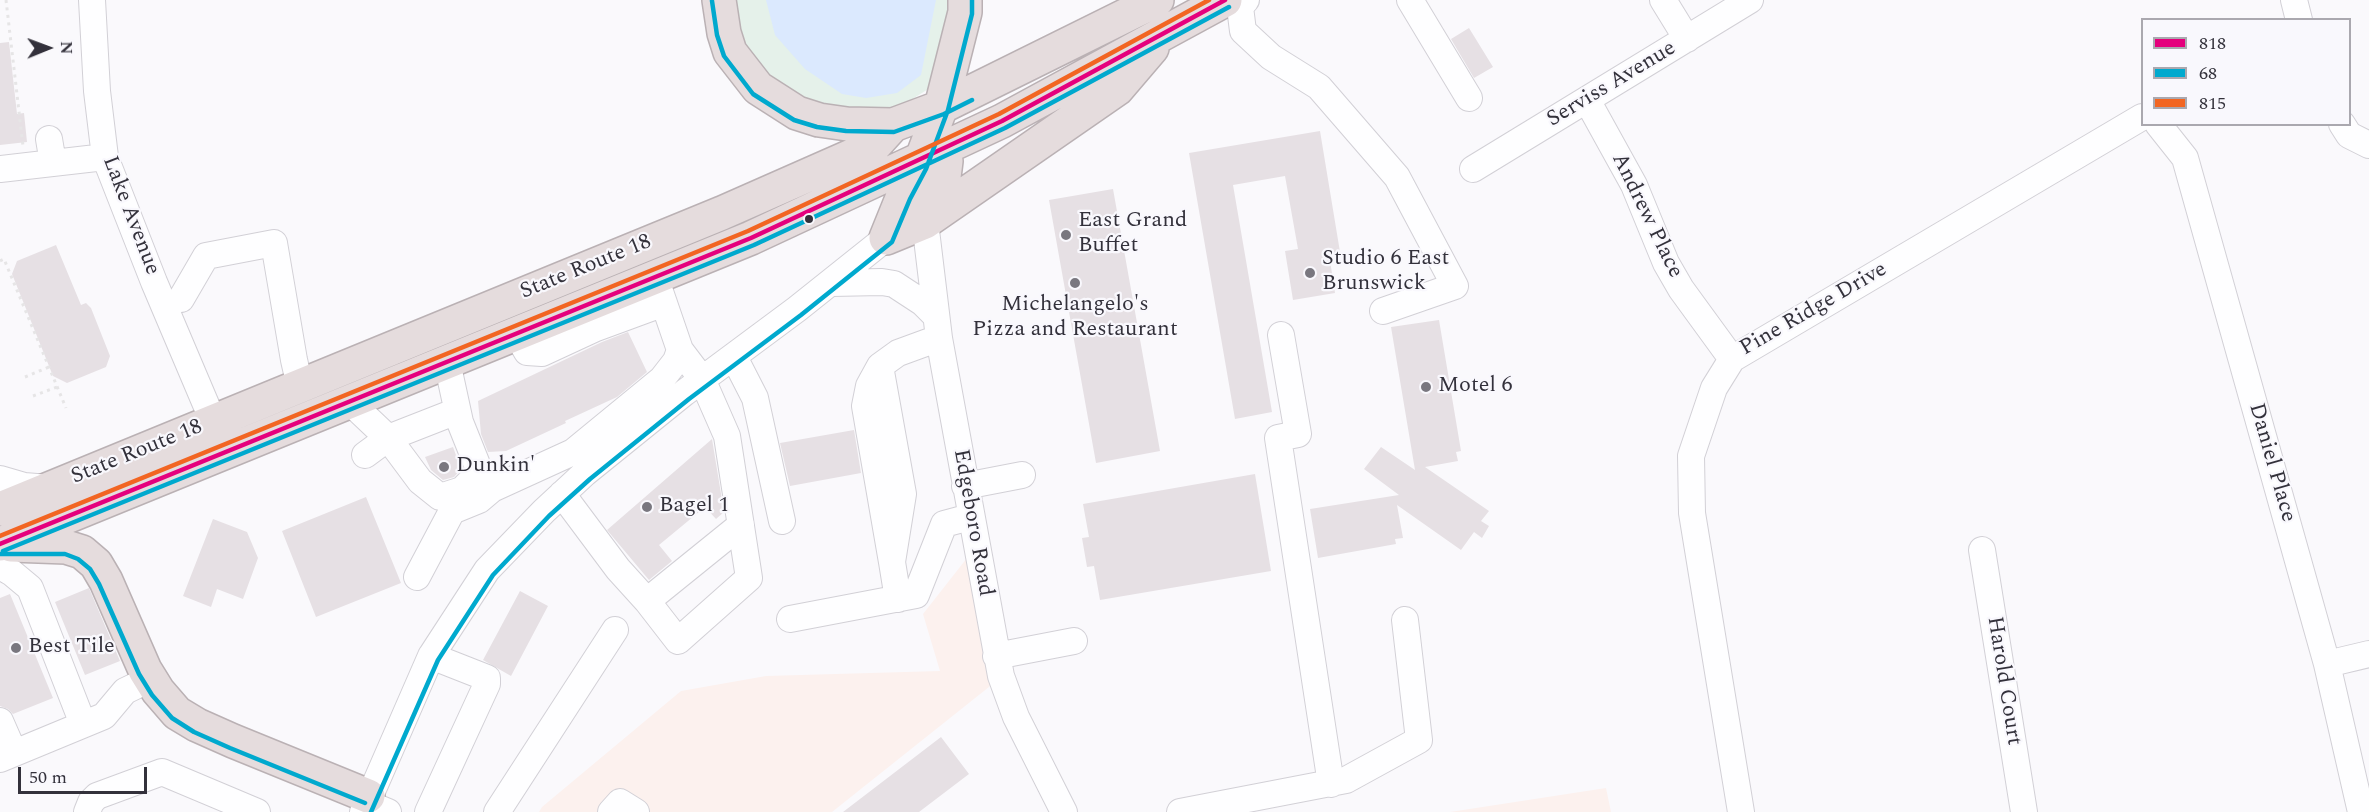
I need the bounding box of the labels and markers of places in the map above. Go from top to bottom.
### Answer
place label: East Grand Buffet [1078,209,1187,260]
unlabelled marker [803,213,815,225]
marker: East Grand Buffet [1059,228,1073,242]
place label: Studio 6 East Brunswick [1322,247,1449,298]
marker: Studio 6 East Brunswick [1303,266,1317,280]
marker: Michelangelo's Pizza and Restaurant [1068,276,1082,290]
place label: Michelangelo's Pizza and Restaurant [972,293,1178,344]
place label: Motel 6 [1438,374,1512,400]
marker: Motel 6 [1419,380,1433,394]
place label: Dunkin' [456,454,535,480]
marker: Dunkin' [437,460,451,474]
place label: Bagel 1 [659,494,730,520]
marker: Bagel 1 [640,500,654,514]
place label: Best Tile [28,635,115,661]
marker: Best Tile [9,641,23,655]

